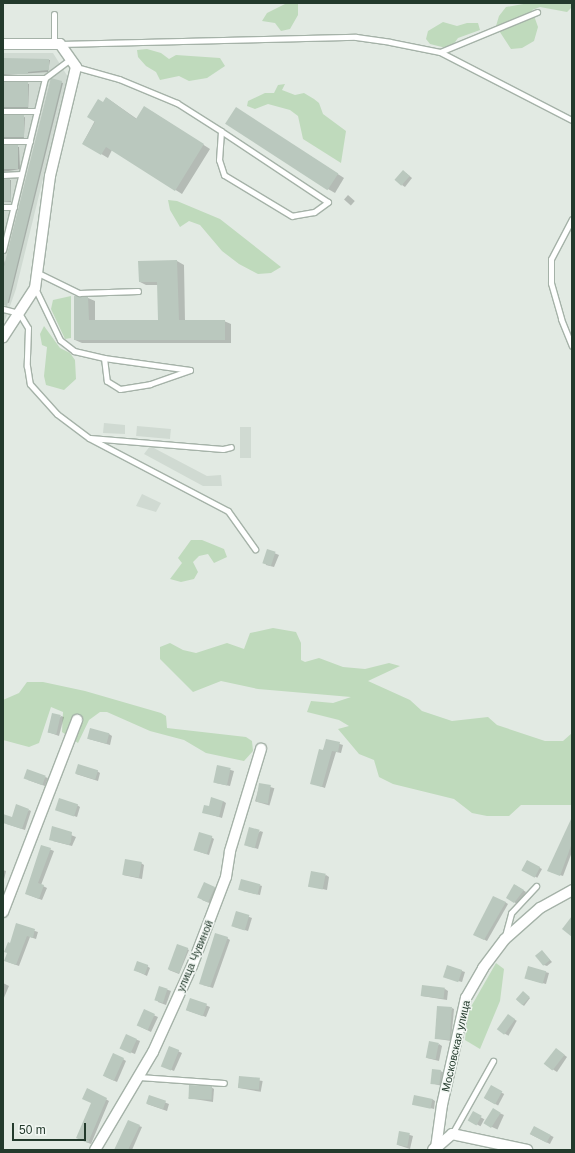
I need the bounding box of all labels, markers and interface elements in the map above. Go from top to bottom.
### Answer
street label: улица Чувиной [174,918,216,994]
street label: Московская улица [439,999,473,1093]
scale bar [14,1115,88,1141]
text: 50 m [19,1123,46,1137]

